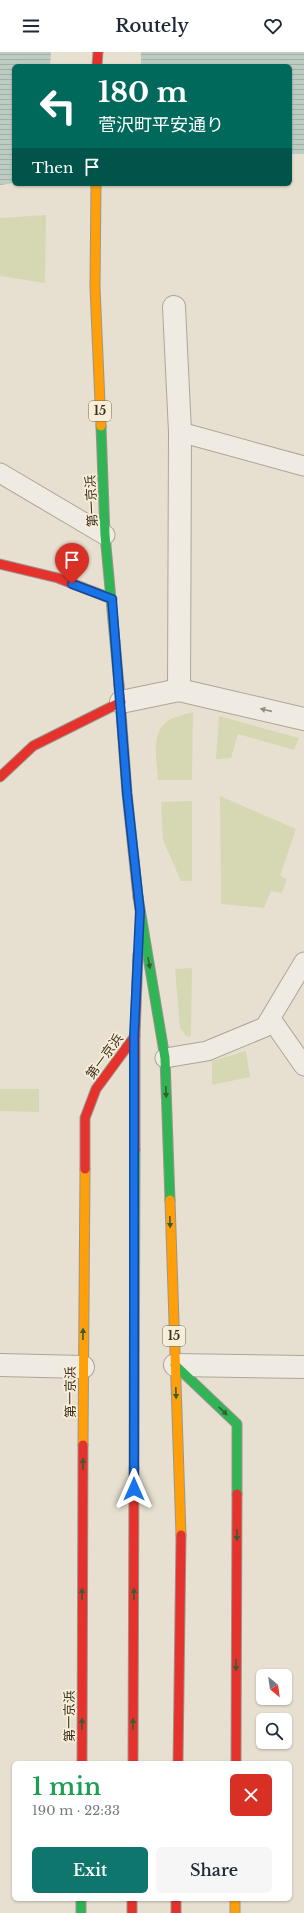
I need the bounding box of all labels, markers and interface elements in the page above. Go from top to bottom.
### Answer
icon: menu [20,15,42,37]
text: Routely [115,15,189,37]
icon: heart [262,15,284,37]
text: 180 m [98,75,188,110]
icon: left [32,80,84,132]
text: 菅沢町平安通り [98,114,224,136]
icon: arrive [81,156,103,178]
text: Then [32,158,73,177]
road number: 15 [89,401,111,421]
street label: 第一京浜 [82,475,101,527]
pin [55,543,89,584]
icon: arrive [61,549,83,571]
one-way arrow [260,707,272,713]
one-way arrow [146,957,152,969]
street label: 第一京浜 [82,1030,127,1082]
one-way arrow [163,1086,170,1098]
one-way arrow [167,1216,173,1229]
road number: 15 [163,1326,185,1346]
one-way arrow [80,1327,86,1340]
street label: 第一京浜 [62,1366,79,1418]
one-way arrow [172,1387,179,1399]
one-way arrow [218,1406,228,1415]
one-way arrow [80,1457,86,1470]
position arrow [113,1468,155,1510]
one-way arrow [234,1529,240,1542]
one-way arrow [79,1587,85,1600]
one-way arrow [131,1587,137,1600]
one-way arrow [233,1659,239,1672]
north arrow [256,1669,292,1705]
map controls [256,1669,292,1749]
street label: 第一京浜 [61,1690,78,1742]
button: search [256,1713,292,1749]
one-way arrow [79,1717,85,1730]
one-way arrow [130,1717,136,1730]
text: 1 min [32,1772,101,1801]
button: close [230,1774,272,1816]
text: 190 m · 22:33 [32,1802,120,1819]
button: Exit [32,1847,148,1893]
button: Share [156,1847,272,1893]

